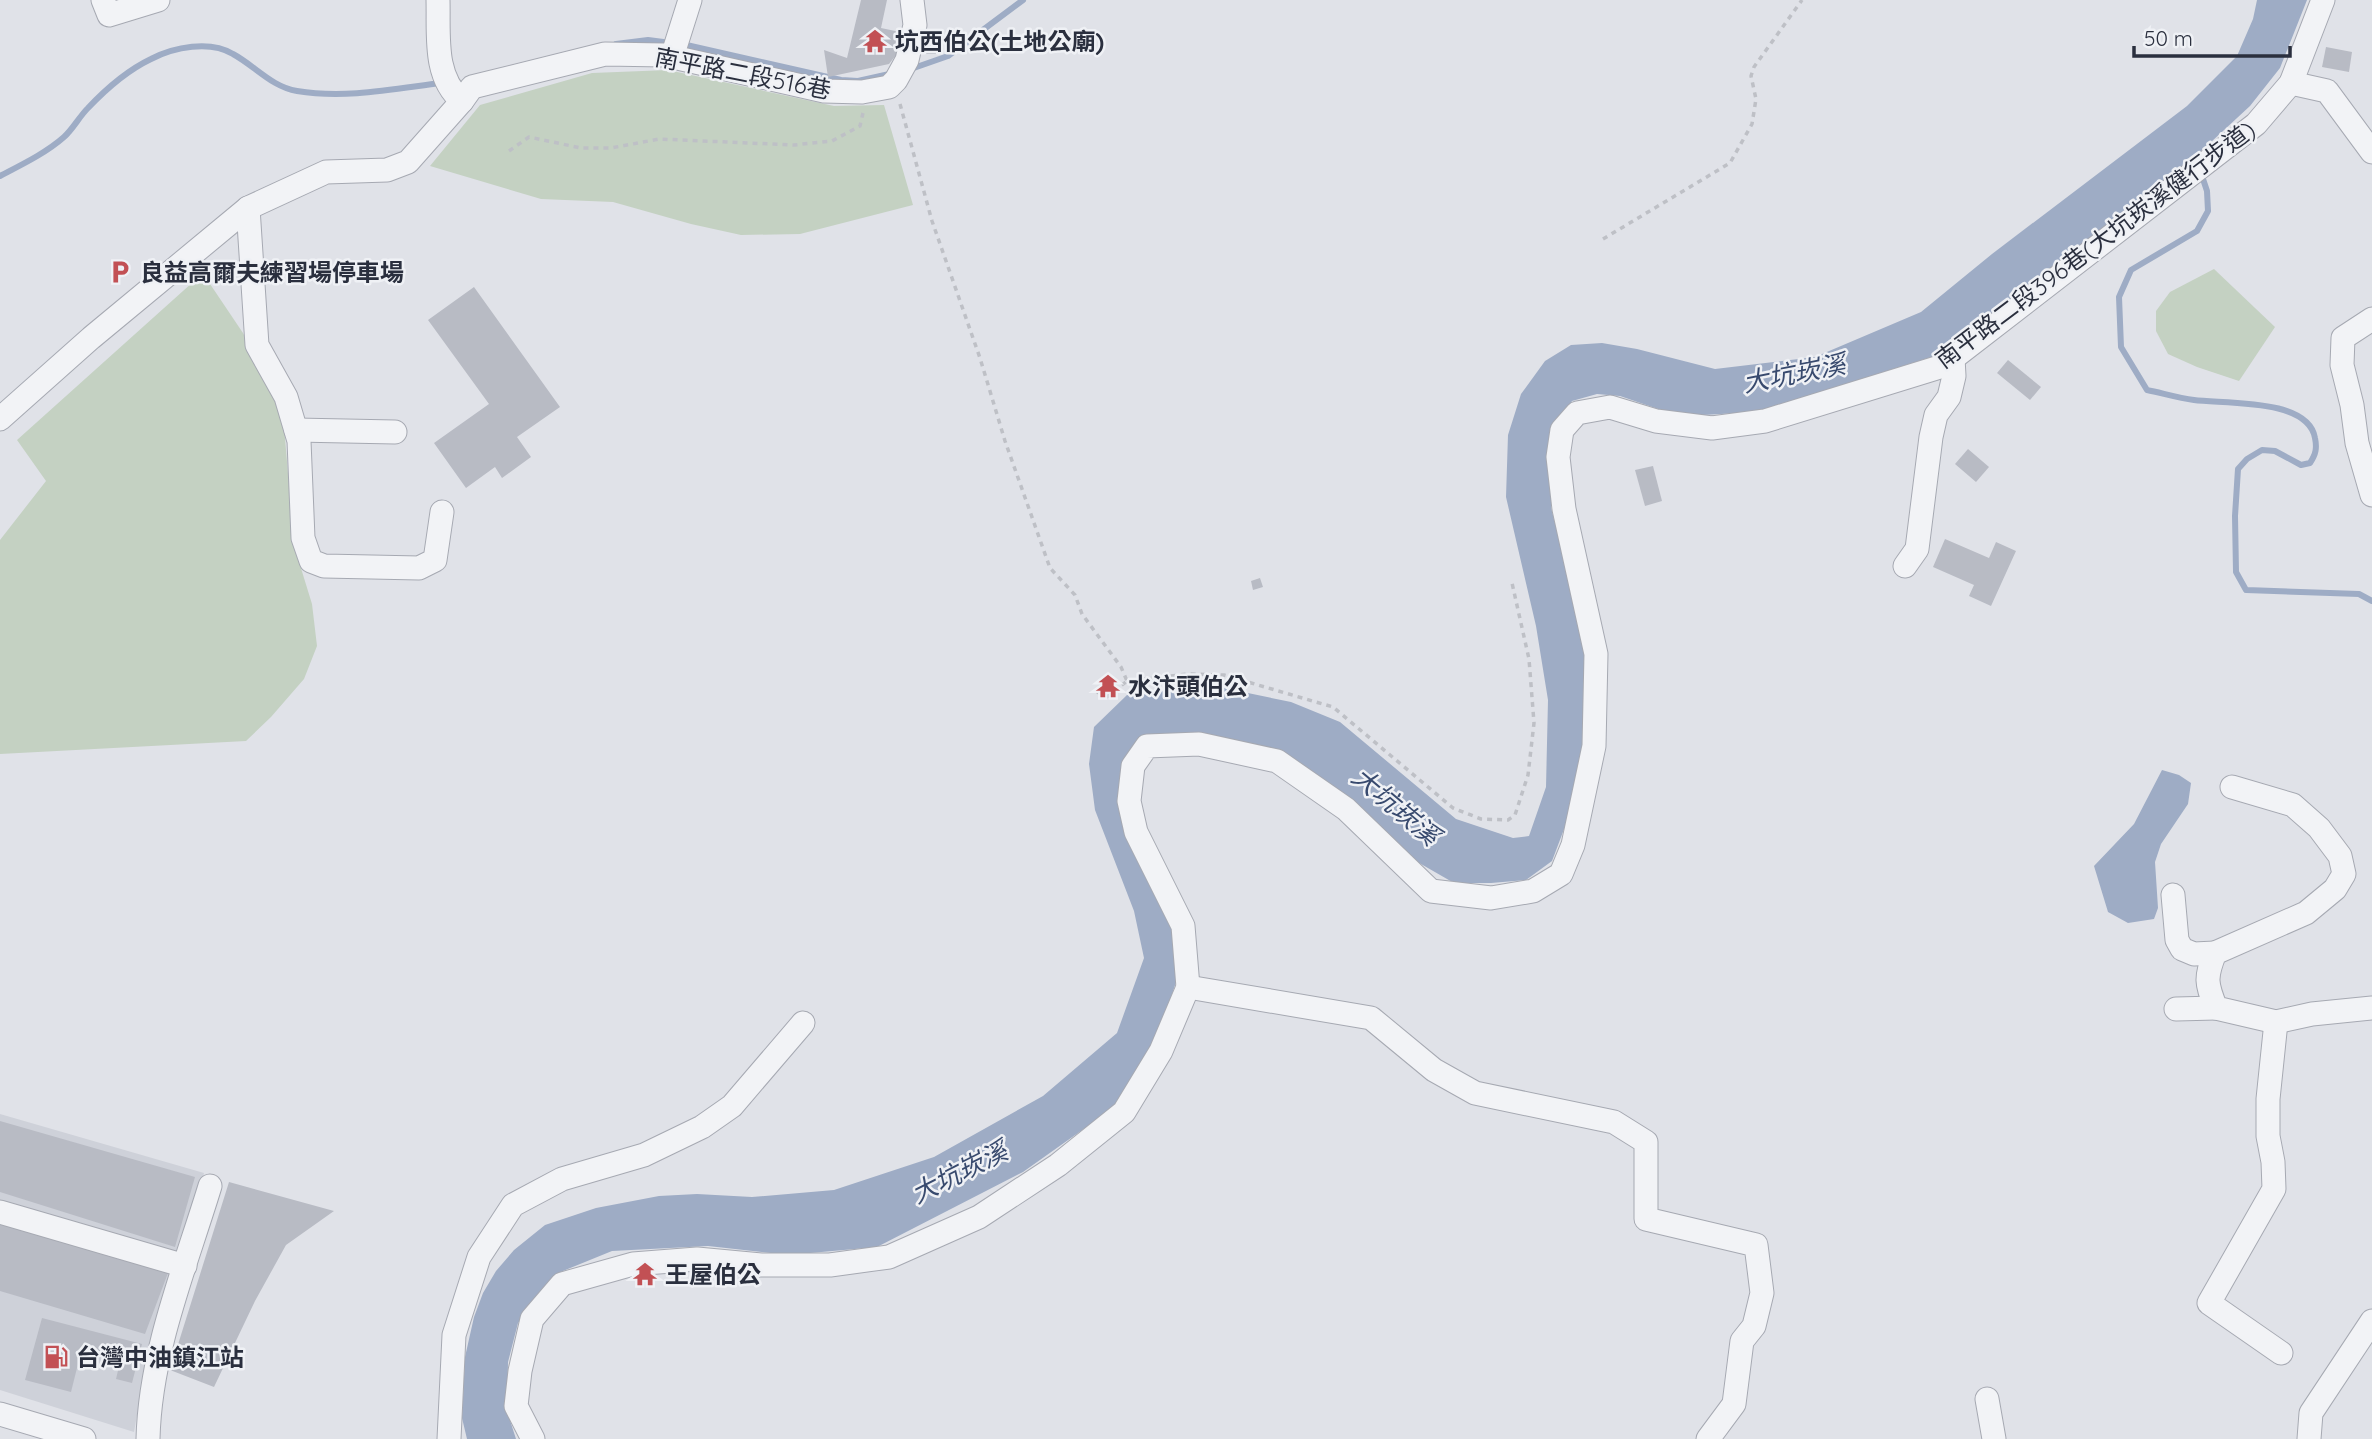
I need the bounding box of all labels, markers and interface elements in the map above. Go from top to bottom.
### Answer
scale bar [2134,14,2290,58]
text: 50 m [2144,25,2193,51]
place label: 坑西伯公(土地公廟) [895,26,1104,56]
temple icon: 坑西伯公(土地公廟) [861,27,889,55]
street label: 南平路二段516巷 [652,41,834,105]
street label: 南平路二段396巷(大坑崁溪健行步道) [1929,114,2261,374]
place label: 良益高爾夫練習場停車場 [140,257,404,287]
parking icon: 良益高爾夫練習場停車場 [106,258,134,286]
water label: 大坑崁溪 [1740,346,1852,399]
place label: 水汴頭伯公 [1128,671,1248,701]
temple icon: 水汴頭伯公 [1094,672,1122,700]
water label: 大坑崁溪 [1346,760,1449,855]
water label: 大坑崁溪 [905,1132,1016,1210]
place label: 王屋伯公 [665,1259,761,1289]
temple icon: 王屋伯公 [631,1260,659,1288]
place label: 台灣中油鎮江站 [76,1342,244,1372]
fuel station icon: 台灣中油鎮江站 [42,1343,70,1371]

